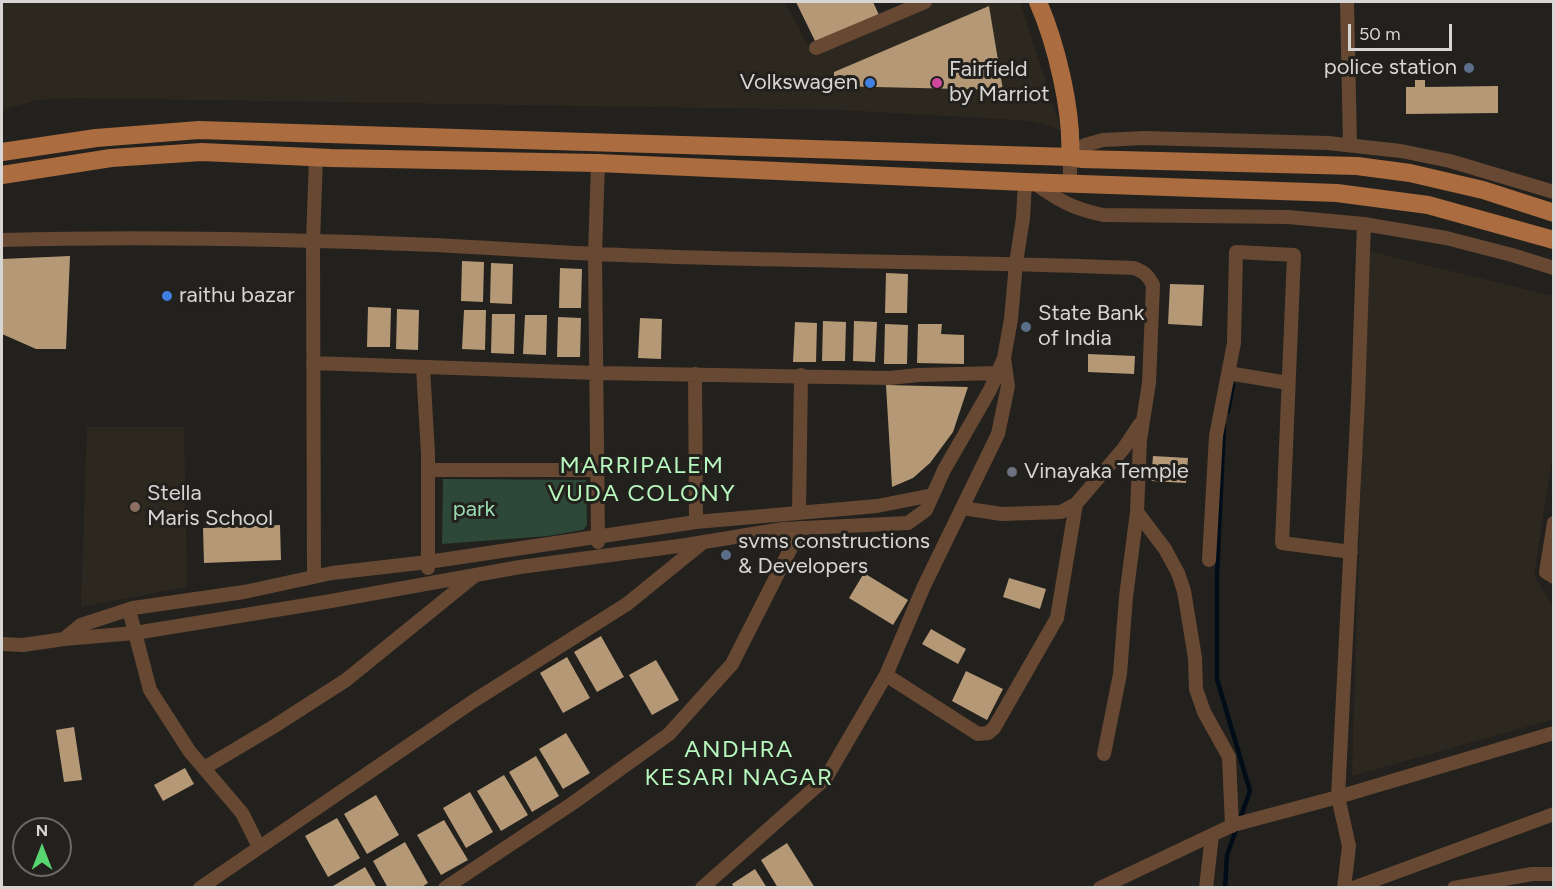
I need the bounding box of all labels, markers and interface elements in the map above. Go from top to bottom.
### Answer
scale bar [1351,12,1454,50]
text: 50 m [1359,23,1401,45]
place label: police station [1324,55,1457,81]
place label: Fairfield by Marriot [949,57,1049,108]
marker: police station [1462,61,1476,75]
place label: Volkswagen [740,70,858,96]
marker: Volkswagen [863,76,877,90]
marker: Fairfield by Marriot [930,76,944,90]
place label: raithu bazar [179,283,295,309]
marker: raithu bazar [160,289,174,303]
place label: State Bank of India [1038,301,1144,352]
marker: State Bank of India [1019,320,1033,334]
district label: MARRIPALEM VUDA COLONY [548,452,736,508]
place label: Vinayaka Temple [1024,459,1189,485]
marker: Vinayaka Temple [1005,465,1019,479]
place label: Stella Maris School [147,481,273,532]
park label: park [453,497,495,523]
marker: Stella Maris School [128,500,142,514]
place label: svms constructions & Developers [738,529,930,580]
marker: svms constructions & Developers [719,548,733,562]
district label: ANDHRA KESARI NAGAR [645,736,833,792]
north arrow [12,817,72,877]
text: N [36,821,48,840]

